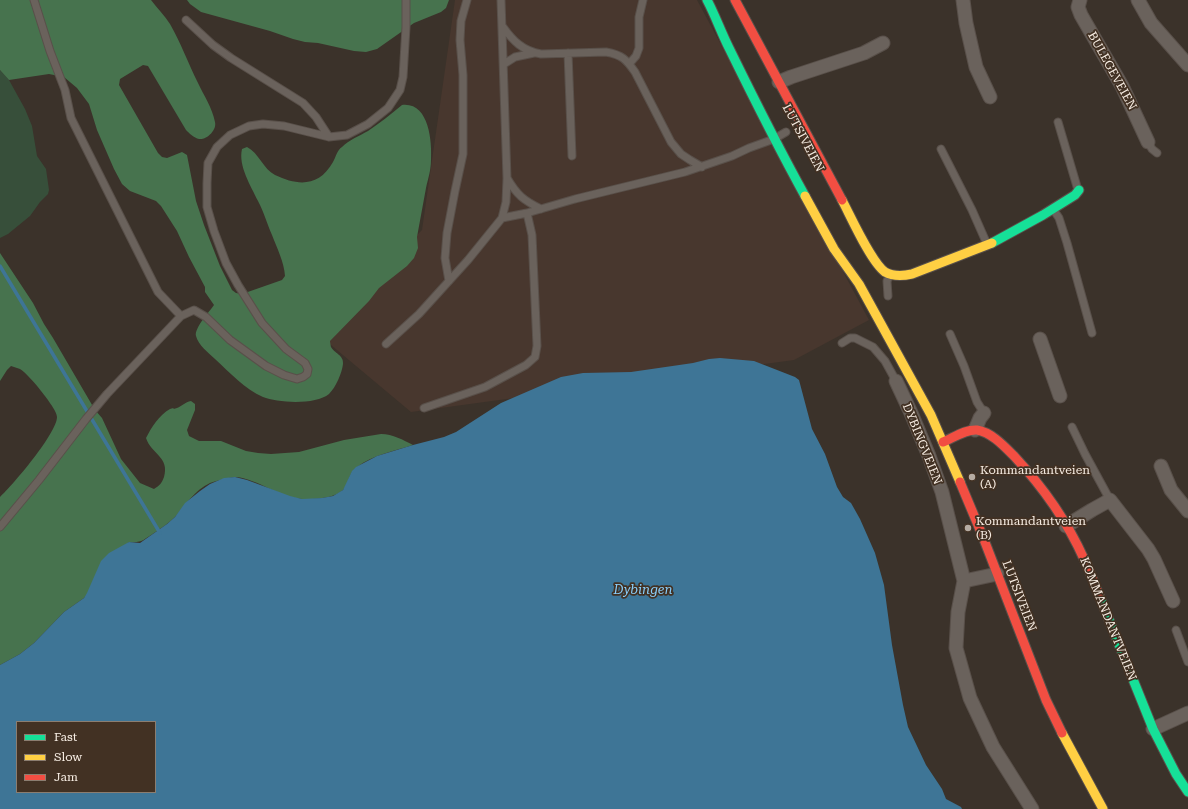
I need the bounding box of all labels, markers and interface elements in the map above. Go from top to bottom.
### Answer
street label: BULEGEVEIEN [1085,29,1139,113]
street label: LUTSIVEIEN [779,102,827,174]
street label: DYBINGVEIEN [899,401,945,487]
place label: Kommandantveien (A) [980,463,1090,491]
marker: Kommandantveien (A) [967,472,977,482]
place label: Kommandantveien (B) [976,514,1086,542]
marker: Kommandantveien (B) [963,523,973,533]
street label: KOMMANDANTVEIEN [1077,555,1139,683]
street label: LUTSIVEIEN [999,559,1039,633]
water label: Dybingen [614,582,672,598]
legend [16,721,156,793]
text: Fast [54,730,77,744]
text: Slow [54,750,82,764]
text: Jam [54,770,78,784]

